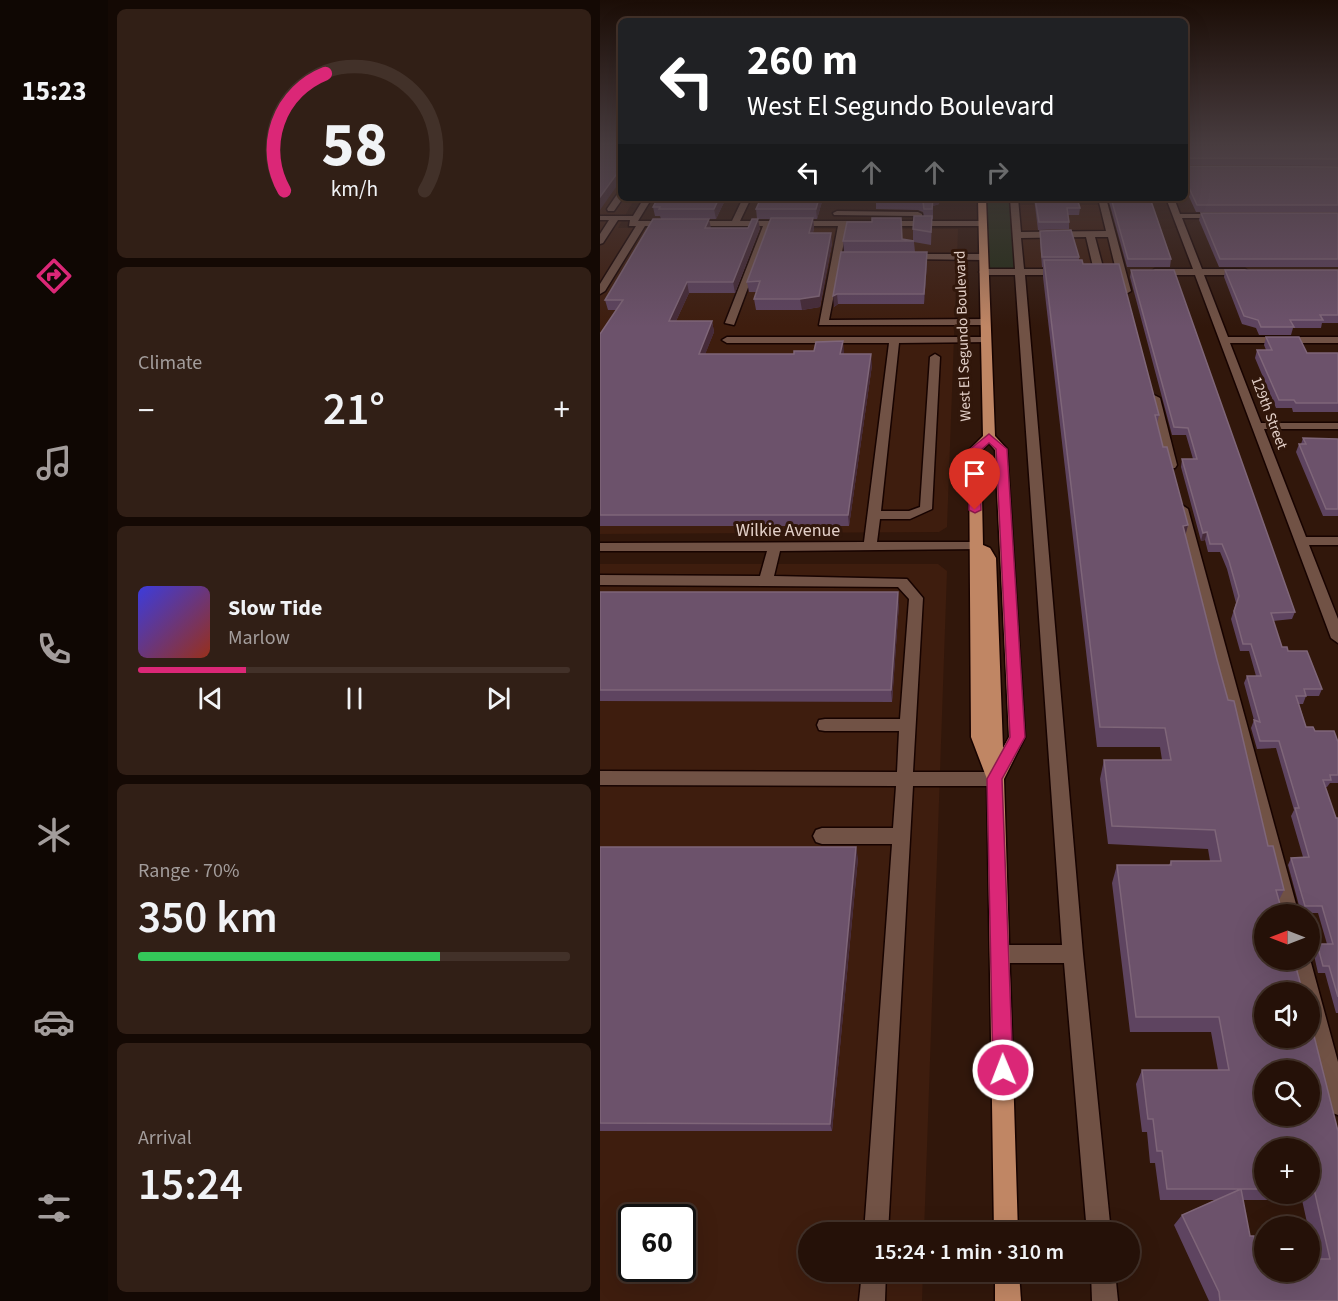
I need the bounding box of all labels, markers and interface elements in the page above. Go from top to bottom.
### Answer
text: 260 m [747,31,858,91]
icon: left [648,42,726,120]
text: 15:23 [21,72,87,111]
text: West El Segundo Boulevard [747,87,1054,126]
text: 58 [321,101,387,190]
icon: left [792,156,825,189]
icon: ahead [855,156,888,189]
icon: ahead [918,156,951,189]
icon: right [981,156,1014,189]
text: km/h [330,174,378,205]
street label: West El Segundo Boulevard [950,250,976,422]
icon: directions [33,255,75,297]
text: Climate [138,349,202,377]
street label: 129th Street [1246,374,1292,452]
text: 21° [323,378,385,442]
text: − [138,387,154,434]
text: + [554,387,570,434]
icon: music [33,442,75,484]
pin [949,448,1000,510]
icon: arrive [958,457,991,490]
street label: Wilkie Avenue [736,518,840,543]
text: Slow Tide [228,592,322,624]
text: Marlow [228,624,290,652]
icon: phone [33,628,75,670]
icon: previous [194,682,227,715]
icon: pause [338,682,371,715]
icon: next [482,682,515,715]
icon: climate [33,814,75,856]
text: Range · 70% [138,857,239,885]
text: 350 km [138,886,278,950]
north arrow [1254,904,1320,970]
map controls [1254,904,1320,1282]
button: sound [1254,982,1320,1048]
icon: car [33,1001,75,1043]
position arrow [971,1038,1035,1102]
button: search [1254,1060,1320,1126]
text: Arrival [138,1124,192,1152]
button: + [1254,1138,1320,1204]
text: 15:24 [138,1153,243,1217]
icon: filters [33,1187,75,1229]
speed limit sign: 60 [618,1204,696,1282]
button: − [1254,1216,1320,1282]
text: 15:24 · 1 min · 310 m [874,1236,1064,1268]

